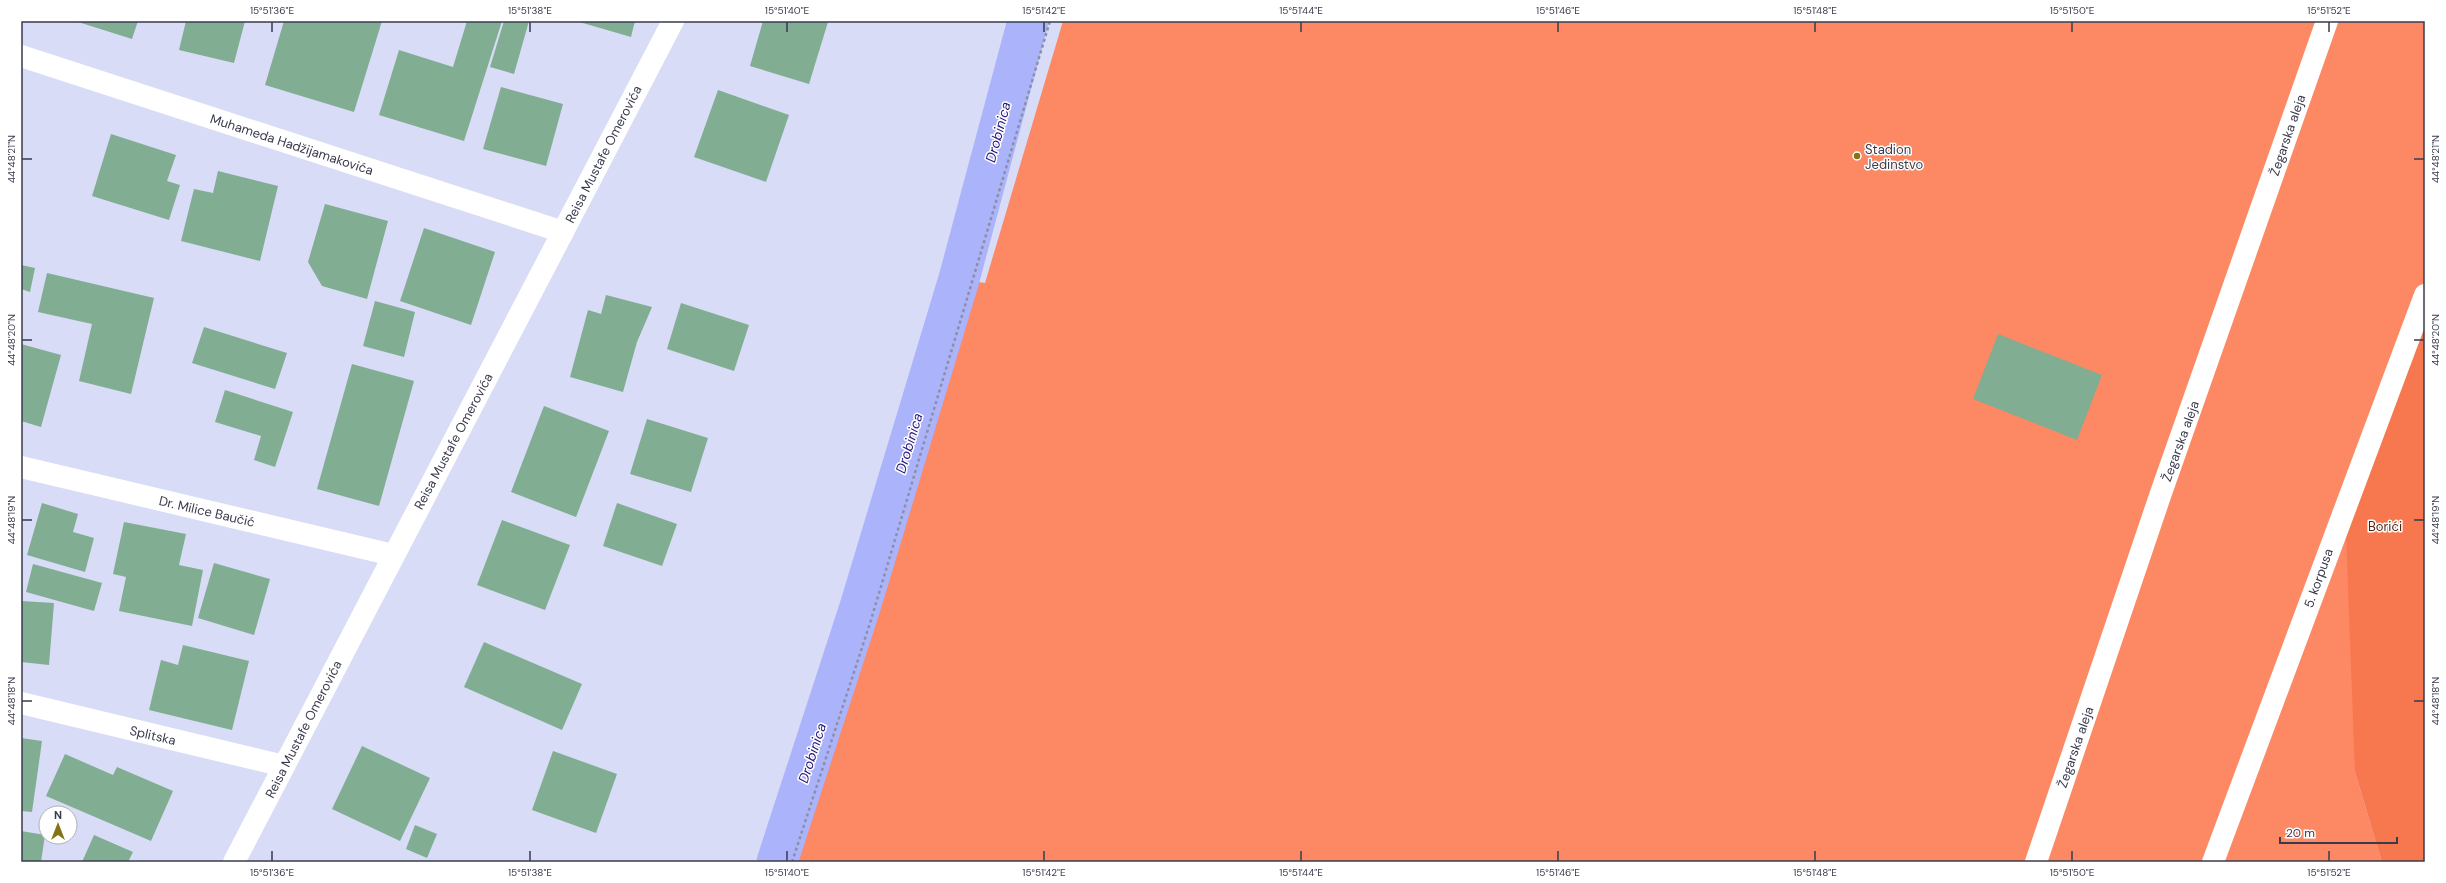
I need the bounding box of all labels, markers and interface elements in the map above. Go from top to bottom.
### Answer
text: 15°51'36"E [250,4,294,17]
text: 15°51'38"E [508,4,552,17]
text: 15°51'40"E [765,4,810,17]
text: 15°51'42"E [1022,4,1066,17]
text: 15°51'44"E [1279,4,1323,17]
text: 15°51'46"E [1536,4,1580,17]
text: 15°51'48"E [1793,4,1837,17]
text: 15°51'50"E [2050,4,2095,17]
text: 15°51'52"E [2307,4,2351,17]
street label: Reisa Mustafe Omerovića [561,83,646,226]
street label: Žegarska aleja [2266,92,2309,178]
water label: Drobinica [981,99,1015,164]
street label: Muhameda Hadžijamakovića [208,110,376,179]
text: 44°48'21"N [5,135,18,183]
text: 44°48'21"N [2429,135,2442,183]
place label: Stadion Jedinstvo [1865,141,1923,173]
marker: Stadion Jedinstvo [1852,151,1862,161]
text: 44°48'20"N [5,314,18,366]
text: 44°48'20"N [2429,314,2442,366]
street label: Reisa Mustafe Omerovića [410,370,497,512]
street label: Žegarska aleja [2158,398,2203,484]
water label: Drobinica [891,410,927,475]
street label: Dr. Milice Baučić [157,492,257,531]
text: 44°48'19"N [5,496,18,544]
text: 44°48'19"N [2429,496,2442,544]
park label: Borići [2368,518,2402,535]
street label: 5. korpusa [2300,546,2337,610]
street label: Reisa Mustafe Omerovića [261,658,346,801]
text: 44°48'18"N [5,677,18,725]
text: 44°48'18"N [2429,677,2442,725]
street label: Žegarska aleja [2054,704,2097,790]
water label: Drobinica [794,720,830,785]
street label: Splitska [128,722,178,749]
north arrow [38,805,78,845]
text: N [54,808,62,822]
scale bar [2280,819,2397,845]
text: 20 m [2286,825,2315,841]
text: 15°51'36"E [250,866,294,879]
text: 15°51'38"E [508,866,552,879]
text: 15°51'40"E [765,866,810,879]
text: 15°51'42"E [1022,866,1066,879]
text: 15°51'44"E [1279,866,1323,879]
text: 15°51'46"E [1536,866,1580,879]
text: 15°51'48"E [1793,866,1837,879]
text: 15°51'50"E [2050,866,2095,879]
text: 15°51'52"E [2307,866,2351,879]

